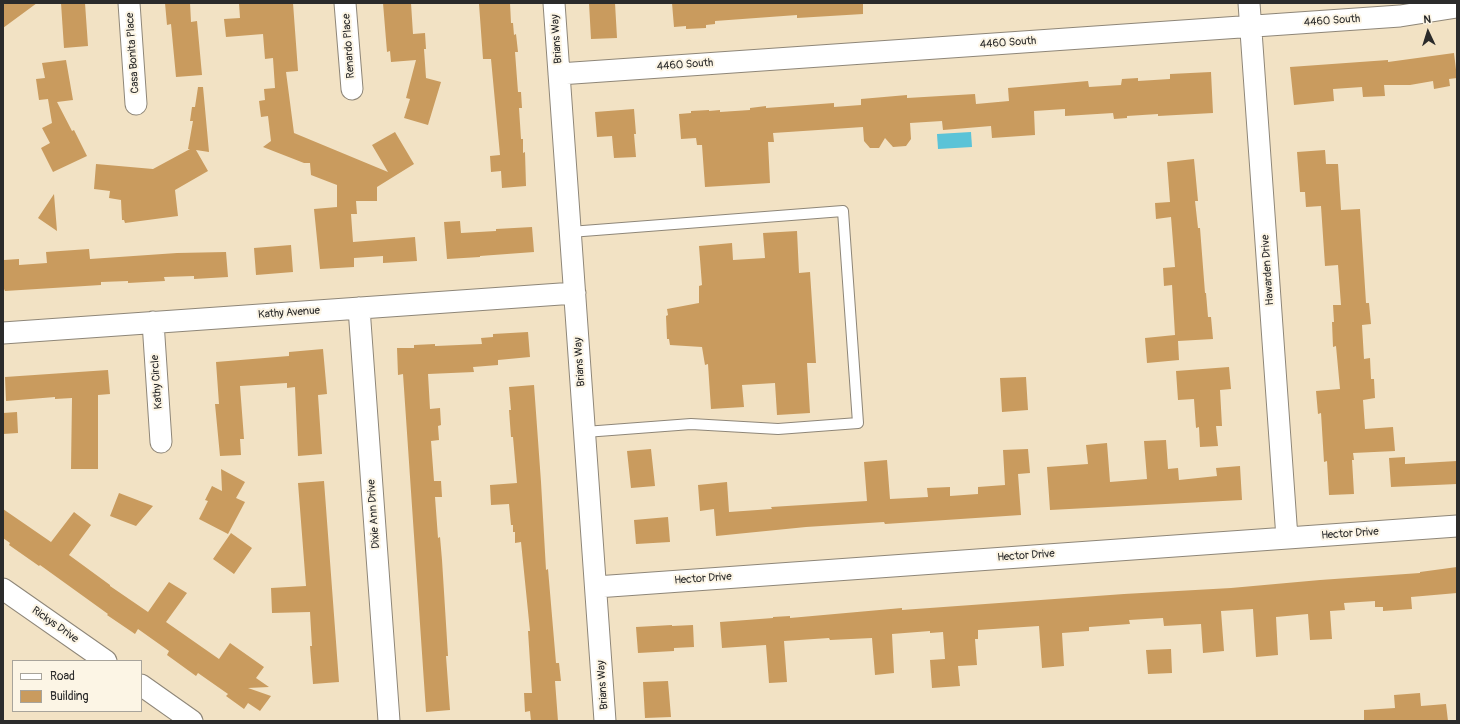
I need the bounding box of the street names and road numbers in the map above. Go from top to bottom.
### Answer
street label: Casa Bonita Place [124,12,142,94]
street label: 4460 South [1303,12,1361,30]
street label: Renardo Place [340,13,358,79]
street label: Brians Way [549,14,565,64]
street label: 4460 South [979,34,1037,52]
street label: 4460 South [656,56,714,74]
street label: Hawarden Drive [1259,234,1277,306]
street label: Kathy Avenue [258,304,320,322]
street label: Brians Way [572,337,588,387]
street label: Kathy Circle [149,354,165,410]
street label: Dixie Ann Drive [365,479,383,549]
street label: Hector Drive [1321,525,1379,543]
street label: Hector Drive [997,547,1055,565]
street label: Hector Drive [674,570,732,588]
street label: Rickys Drive [29,604,81,646]
street label: Brians Way [595,660,611,710]

